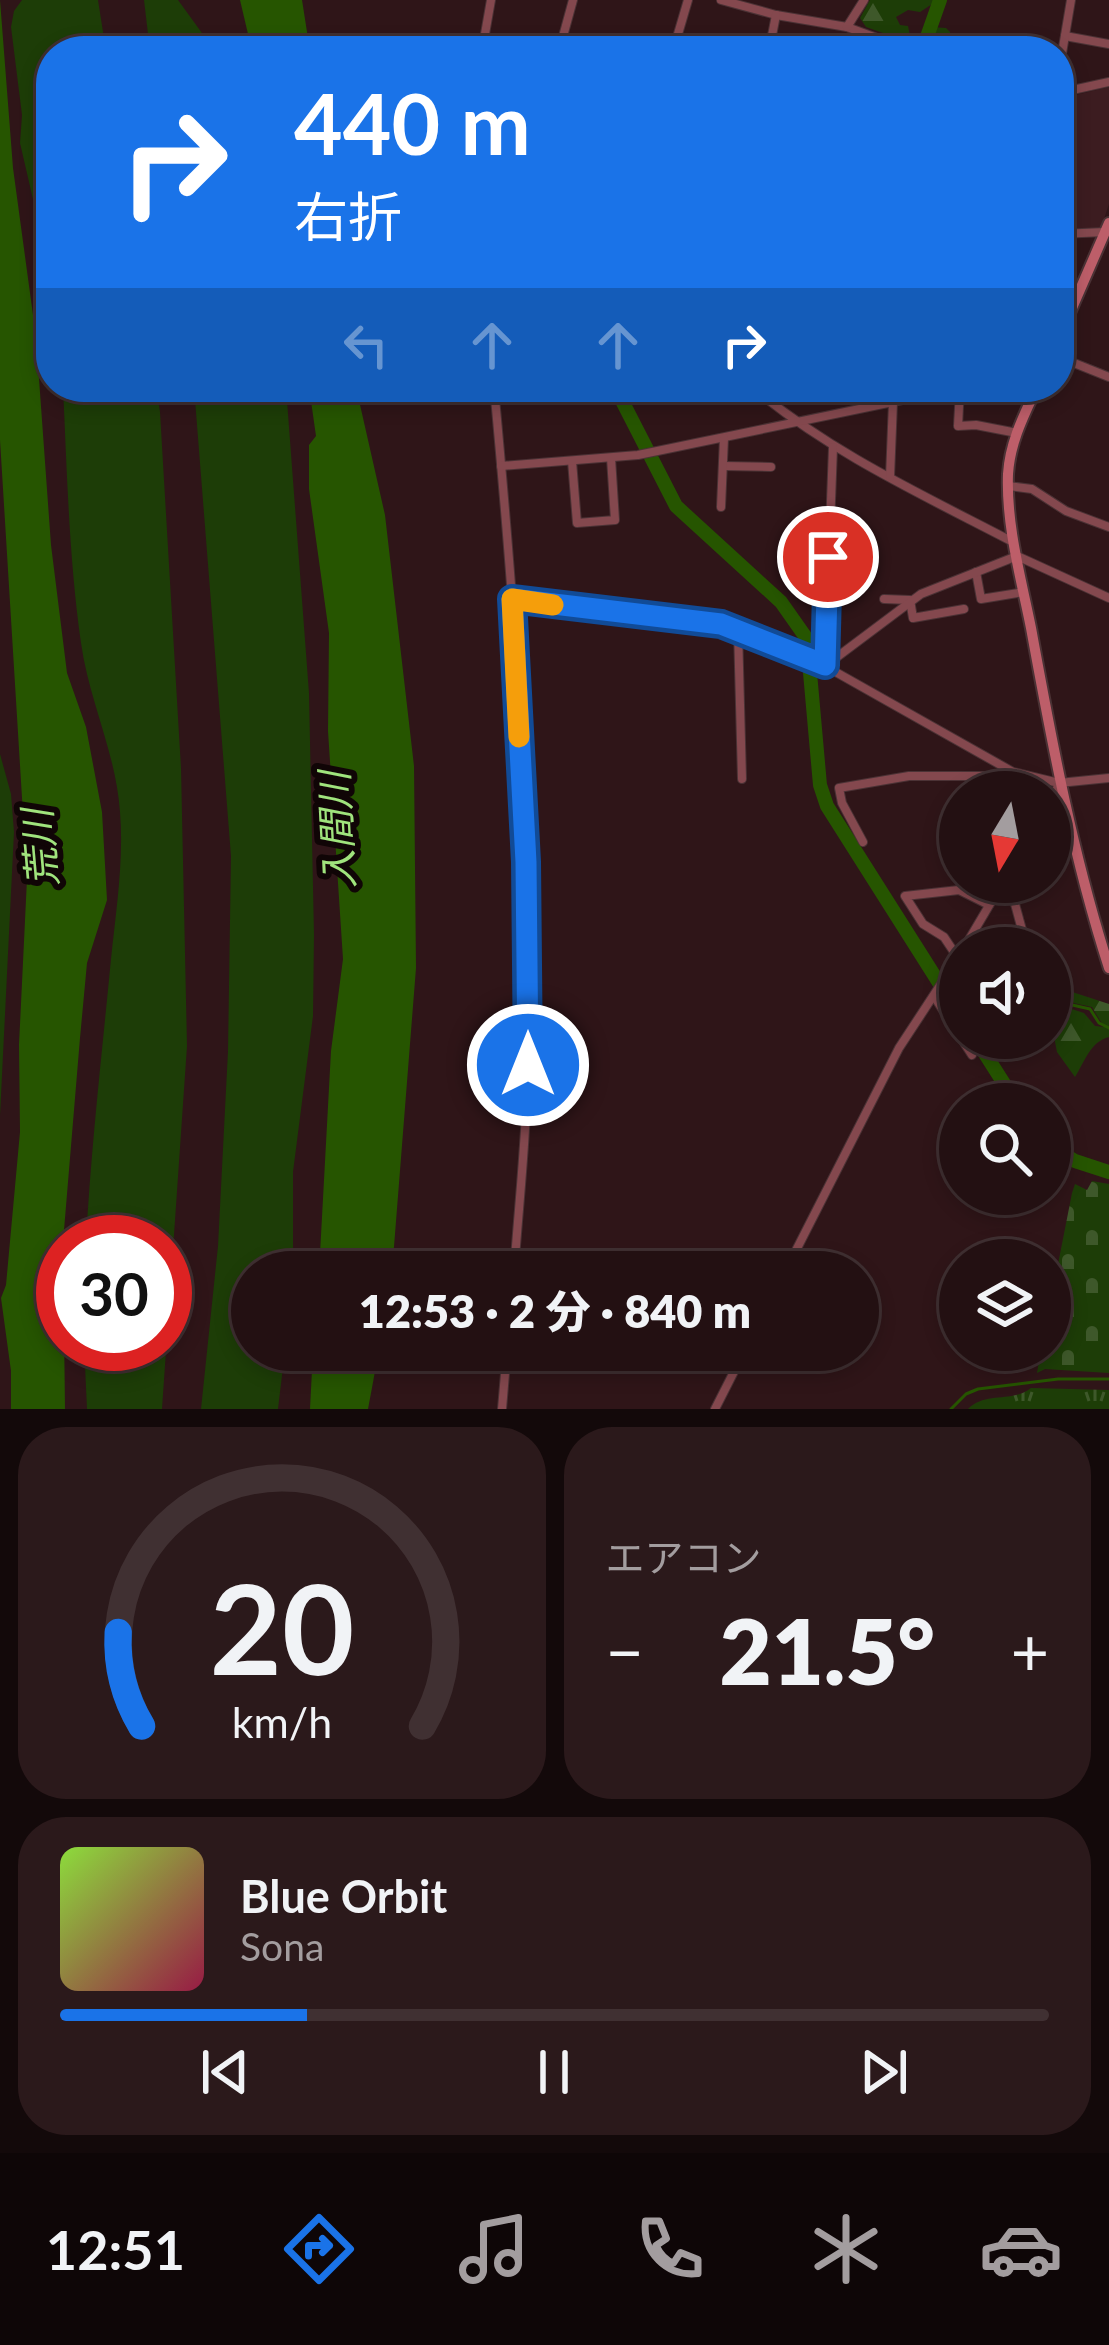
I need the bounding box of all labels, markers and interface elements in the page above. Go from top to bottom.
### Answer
text: 440 m [294,72,531,173]
icon: right [96,84,252,240]
text: 右折 [294,184,402,249]
icon: left [333,312,399,378]
icon: ahead [459,312,525,378]
icon: ahead [585,312,651,378]
icon: right [711,312,777,378]
pin [777,506,879,608]
icon: arrive [795,524,861,590]
water label: 入間川 [310,766,362,890]
north arrow [939,771,1071,903]
map controls [939,771,1071,1371]
water label: 荒川 [12,803,65,889]
button: sound [939,927,1071,1059]
position arrow [465,1002,591,1128]
button: search [939,1083,1071,1215]
speed limit sign: 30 [36,1215,192,1371]
button: layers [939,1239,1071,1371]
text: 12:53 · 2 分 · 840 m [359,1284,751,1338]
text: エアコン [606,1534,762,1580]
text: 20 [209,1552,354,1702]
text: 21.5° [719,1596,935,1704]
text: − [606,1611,644,1690]
text: + [1011,1611,1049,1690]
text: km/h [232,1696,332,1747]
text: Blue Orbit [240,1869,447,1923]
text: Sona [240,1923,324,1969]
icon: previous [192,2039,258,2105]
icon: pause [521,2039,587,2105]
icon: next [851,2039,917,2105]
icon: directions [277,2207,361,2291]
icon: music [452,2207,536,2291]
icon: phone [628,2207,712,2291]
icon: climate [804,2207,888,2291]
icon: car [979,2207,1063,2291]
text: 12:51 [46,2217,185,2282]

